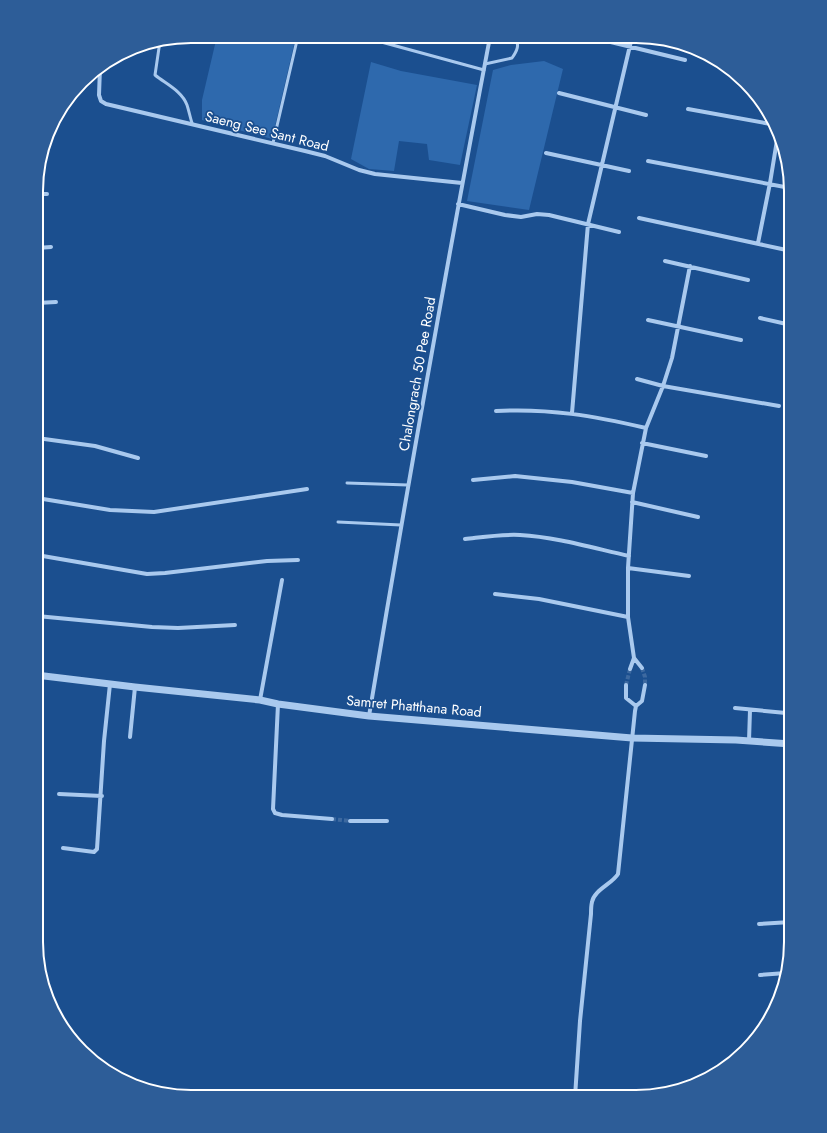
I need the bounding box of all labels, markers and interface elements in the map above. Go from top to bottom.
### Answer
street label: Saeng See Sant Road [203,106,331,156]
street label: Chalongrach 50 Pee Road [394,295,440,453]
street label: Samret Phatthana Road [346,690,482,722]

